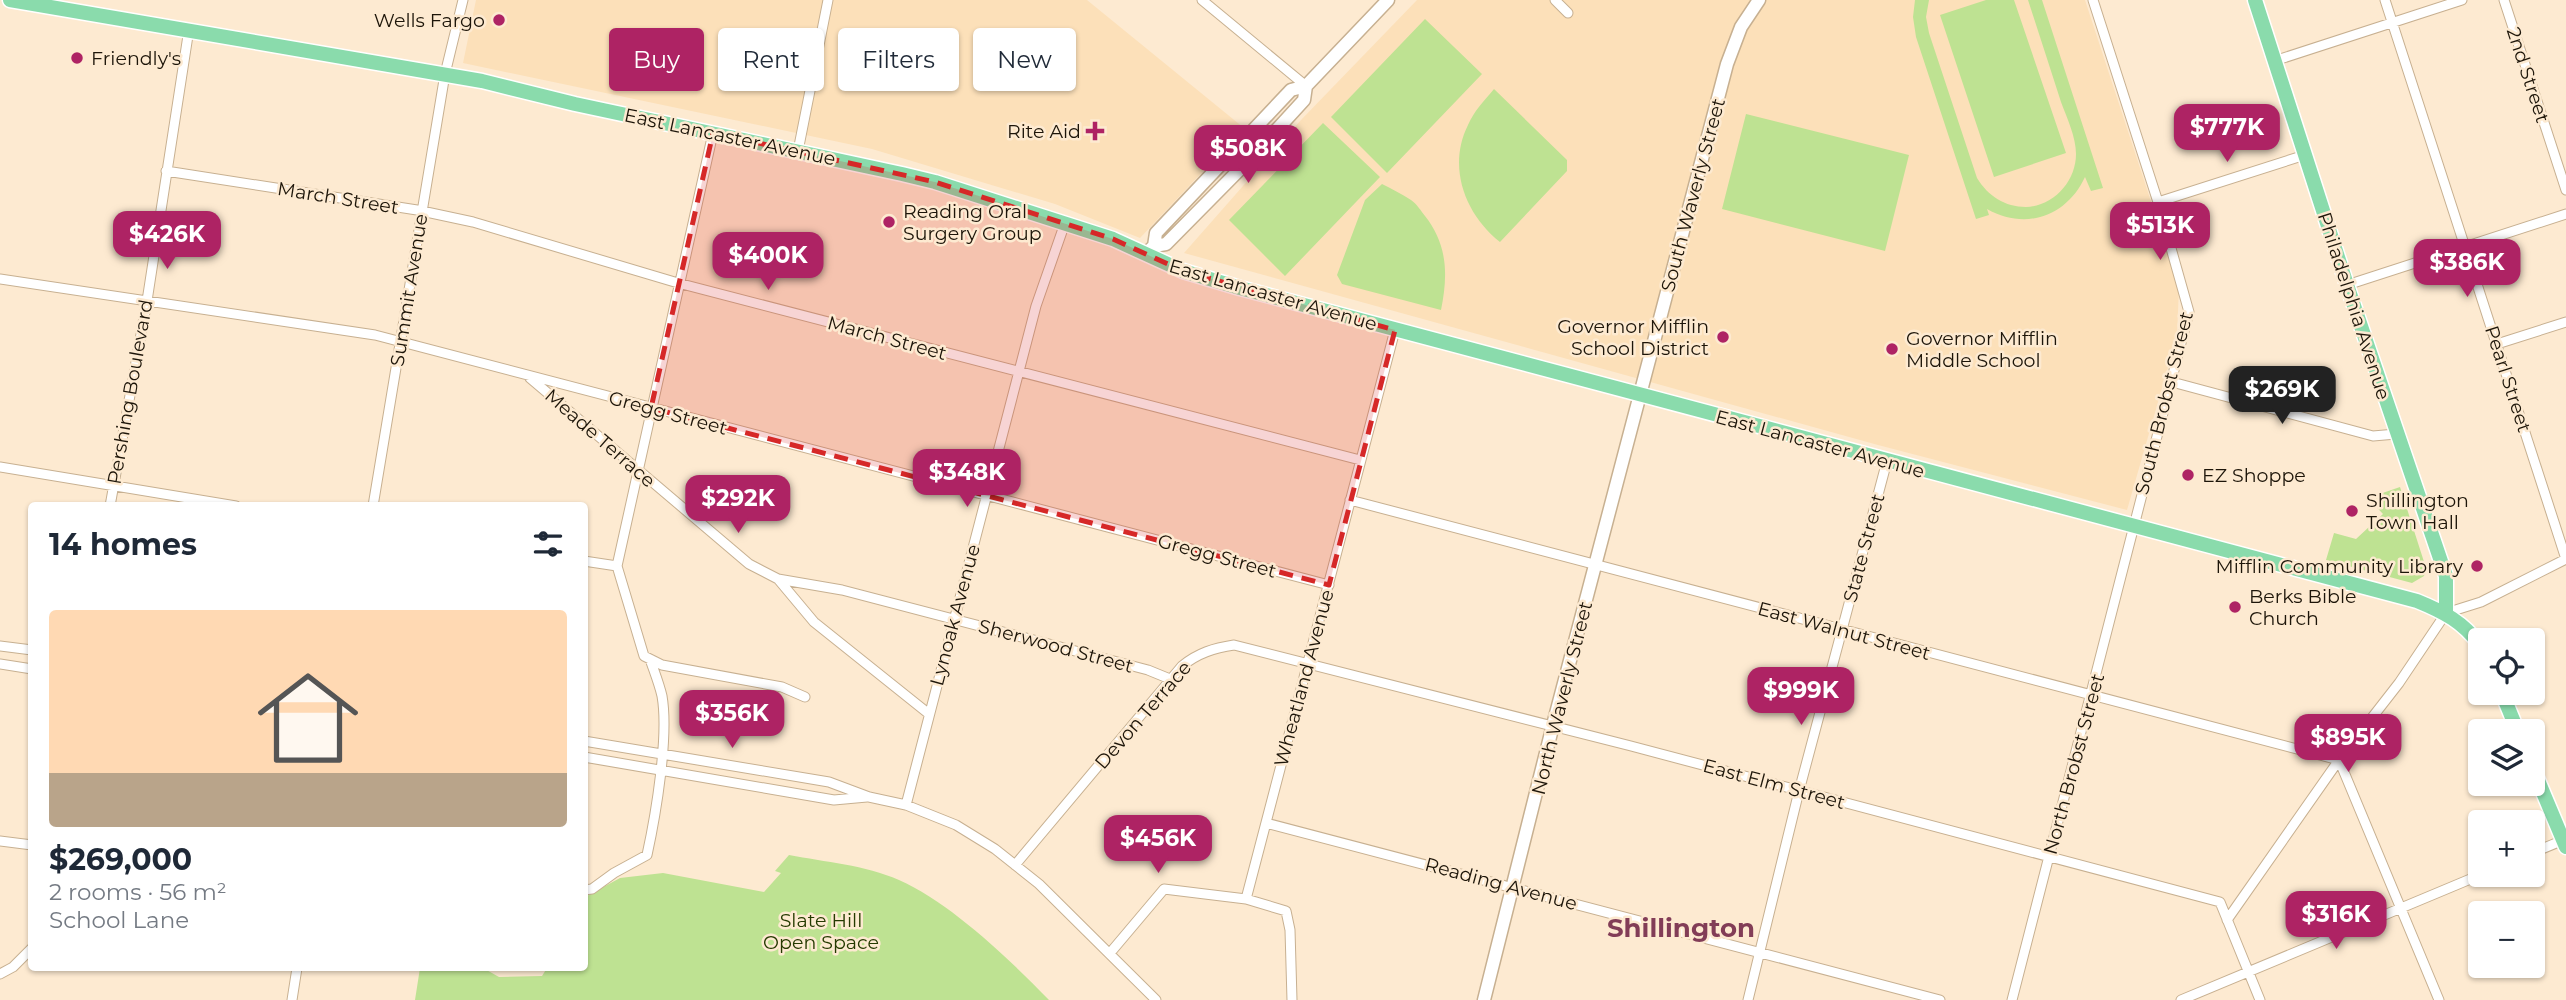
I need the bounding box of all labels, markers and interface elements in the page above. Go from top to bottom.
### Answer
place label: Wells Fargo [374,9,485,32]
marker: Wells Fargo [491,12,507,28]
street label: 2nd Street [2502,24,2554,126]
chip: Buy [609,28,704,91]
chip: Rent [718,28,824,91]
chip: Filters [838,28,959,91]
chip: New [973,28,1076,91]
place label: Friendly's [91,47,181,70]
marker: Friendly's [69,50,85,66]
street label: South Waverly Street [1656,95,1730,294]
street label: East Lancaster Avenue [622,103,838,171]
pin: $777K [2178,104,2276,164]
text: $777K [2190,113,2264,141]
place label: Rite Aid [1007,120,1081,143]
marker: Rite Aid [1087,123,1103,139]
pin: $508K [1199,125,1297,185]
text: $508K [1210,134,1286,162]
street label: March Street [276,177,401,219]
place label: Reading Oral Surgery Group [903,200,1042,245]
pin: $513K [2111,202,2209,262]
street label: Philadelphia Avenue [2313,209,2395,403]
text: $513K [2126,211,2194,239]
pin: $426K [118,212,216,271]
street label: Summit Avenue [386,212,432,368]
marker: Reading Oral Surgery Group [881,214,897,230]
text: $426K [129,220,205,248]
pin: $400K [719,232,817,292]
pin: $386K [2418,240,2516,299]
text: $400K [728,241,808,269]
text: $386K [2429,248,2505,276]
street label: East Lancaster Avenue [1166,254,1380,336]
street label: Pershing Boulevard [102,298,158,486]
street label: South Brobst Street [2130,309,2198,497]
street label: March Street [825,311,949,365]
place label: Governor Mifflin School District [1557,315,1709,360]
street label: Pearl Street [2480,323,2536,436]
place label: Governor Mifflin Middle School [1906,327,2058,372]
marker: Governor Mifflin School District [1715,329,1731,345]
marker: Governor Mifflin Middle School [1884,341,1900,357]
pin: $269K [2233,366,2331,426]
text: $269K [2245,375,2319,403]
street label: Meade Terrace [540,384,660,492]
street label: Gregg Street [606,386,730,440]
street label: East Lancaster Avenue [1713,405,1927,483]
pin: $348K [918,449,1016,509]
text: $348K [929,458,1005,486]
place label: EZ Shoppe [2202,464,2306,487]
marker: EZ Shoppe [2180,467,2196,483]
pin: $292K [689,476,787,535]
text: $292K [701,484,775,512]
place label: Shillington Town Hall [2366,489,2469,534]
street label: State Street [1838,491,1890,605]
marker: Shillington Town Hall [2344,503,2360,519]
icon: filters [529,525,567,563]
text: 14 homes [49,526,197,563]
street label: Gregg Street [1155,529,1279,583]
street label: Lynoak Avenue [925,542,985,688]
place label: Mifflin Community Library [2216,555,2464,578]
marker: Mifflin Community Library [2469,558,2485,574]
place label: Berks Bible Church [2249,585,2357,630]
street label: Wheatland Avenue [1269,587,1339,769]
street label: East Walnut Street [1755,597,1933,665]
street label: North Waverly Street [1527,599,1597,797]
marker: Berks Bible Church [2227,599,2243,615]
street label: Sherwood Street [976,614,1136,678]
map controls [2468,628,2545,978]
button: locate [2468,628,2545,705]
icon: home [245,655,371,781]
street label: Devon Terrace [1090,656,1196,774]
pin: $999K [1752,668,1850,727]
street label: North Brobst Street [2039,671,2109,857]
text: $999K [1763,676,1839,704]
pin: $356K [683,690,781,750]
text: $356K [695,699,769,727]
pin: $895K [2299,714,2397,774]
button: layers [2468,719,2545,796]
text: $895K [2310,723,2386,751]
street label: East Elm Street [1700,754,1848,814]
button: + [2468,810,2545,887]
pin: $456K [1109,816,1207,875]
text: $456K [1120,824,1196,852]
text: $269,000 [49,841,192,878]
street label: Reading Avenue [1422,853,1580,915]
text: 2 rooms · 56 m² [49,878,227,906]
pin: $316K [2287,892,2385,951]
text: $316K [2302,900,2370,928]
button: − [2468,901,2545,978]
text: School Lane [49,906,189,934]
park label: Slate Hill Open Space [763,909,879,954]
district label: Shillington [1607,912,1755,944]

